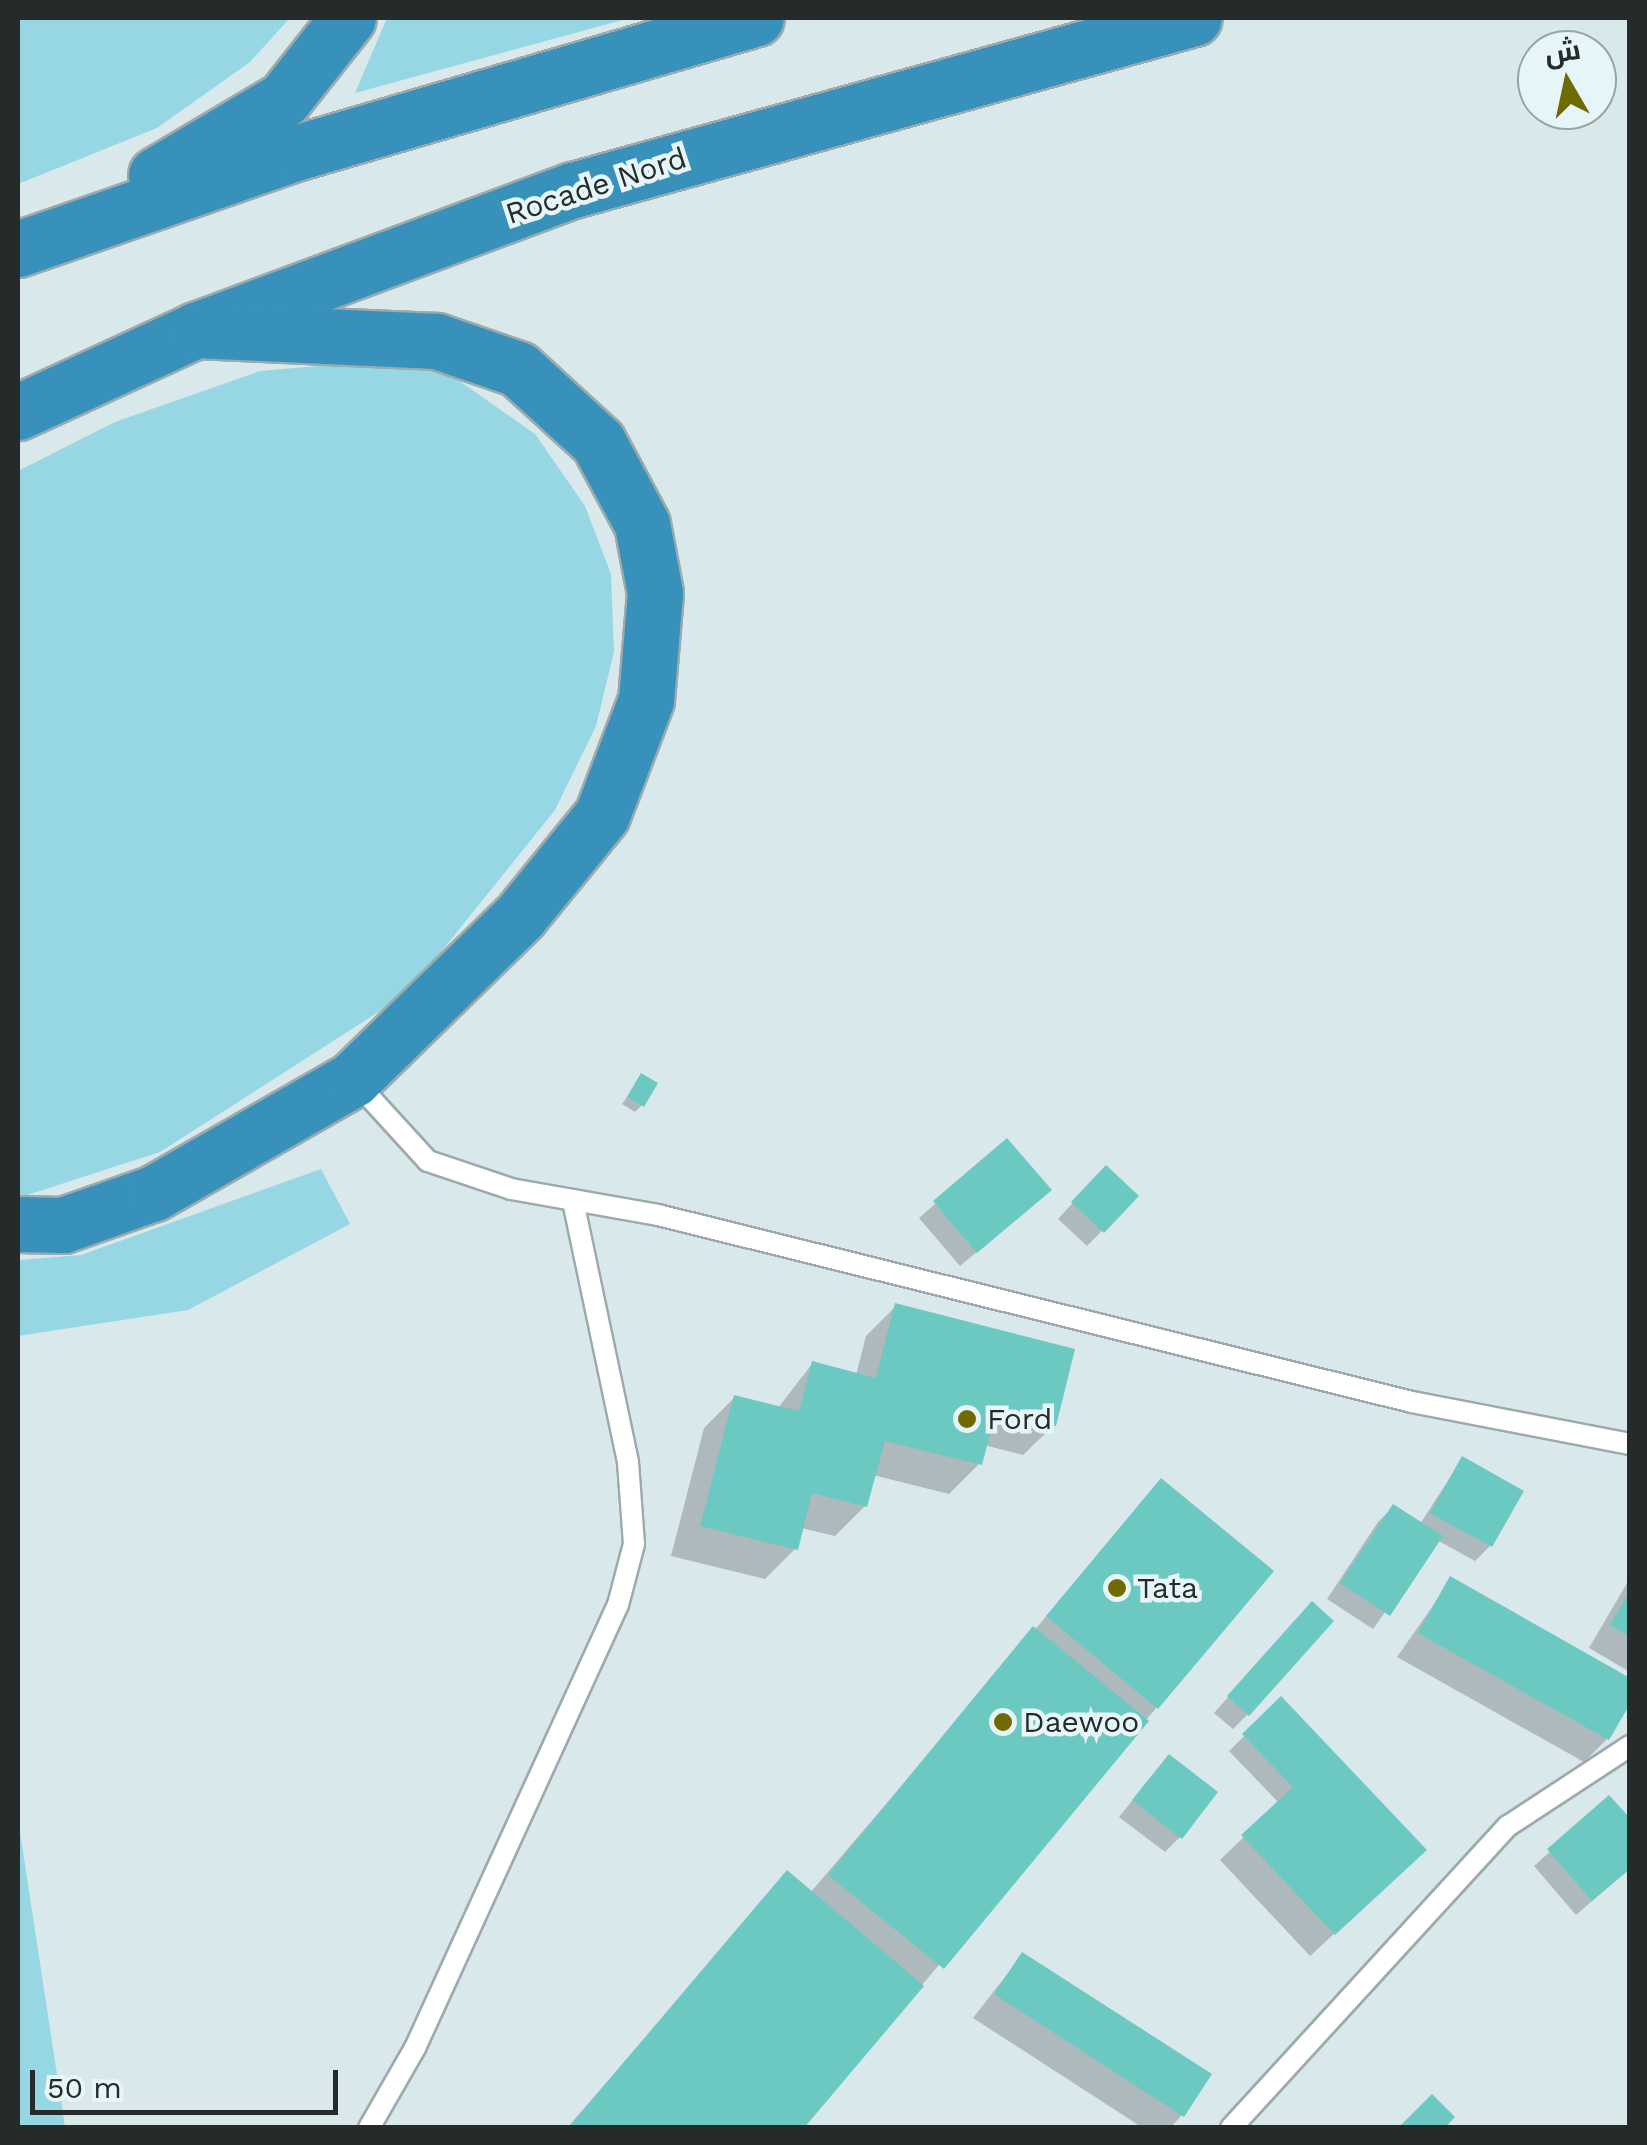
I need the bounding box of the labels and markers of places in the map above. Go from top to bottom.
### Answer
place label: Ford [987,1401,1052,1437]
marker: Ford [956,1408,978,1430]
place label: Tata [1137,1570,1198,1606]
marker: Tata [1106,1577,1128,1599]
place label: Daewoo [1023,1704,1139,1740]
marker: Daewoo [992,1711,1014,1733]

